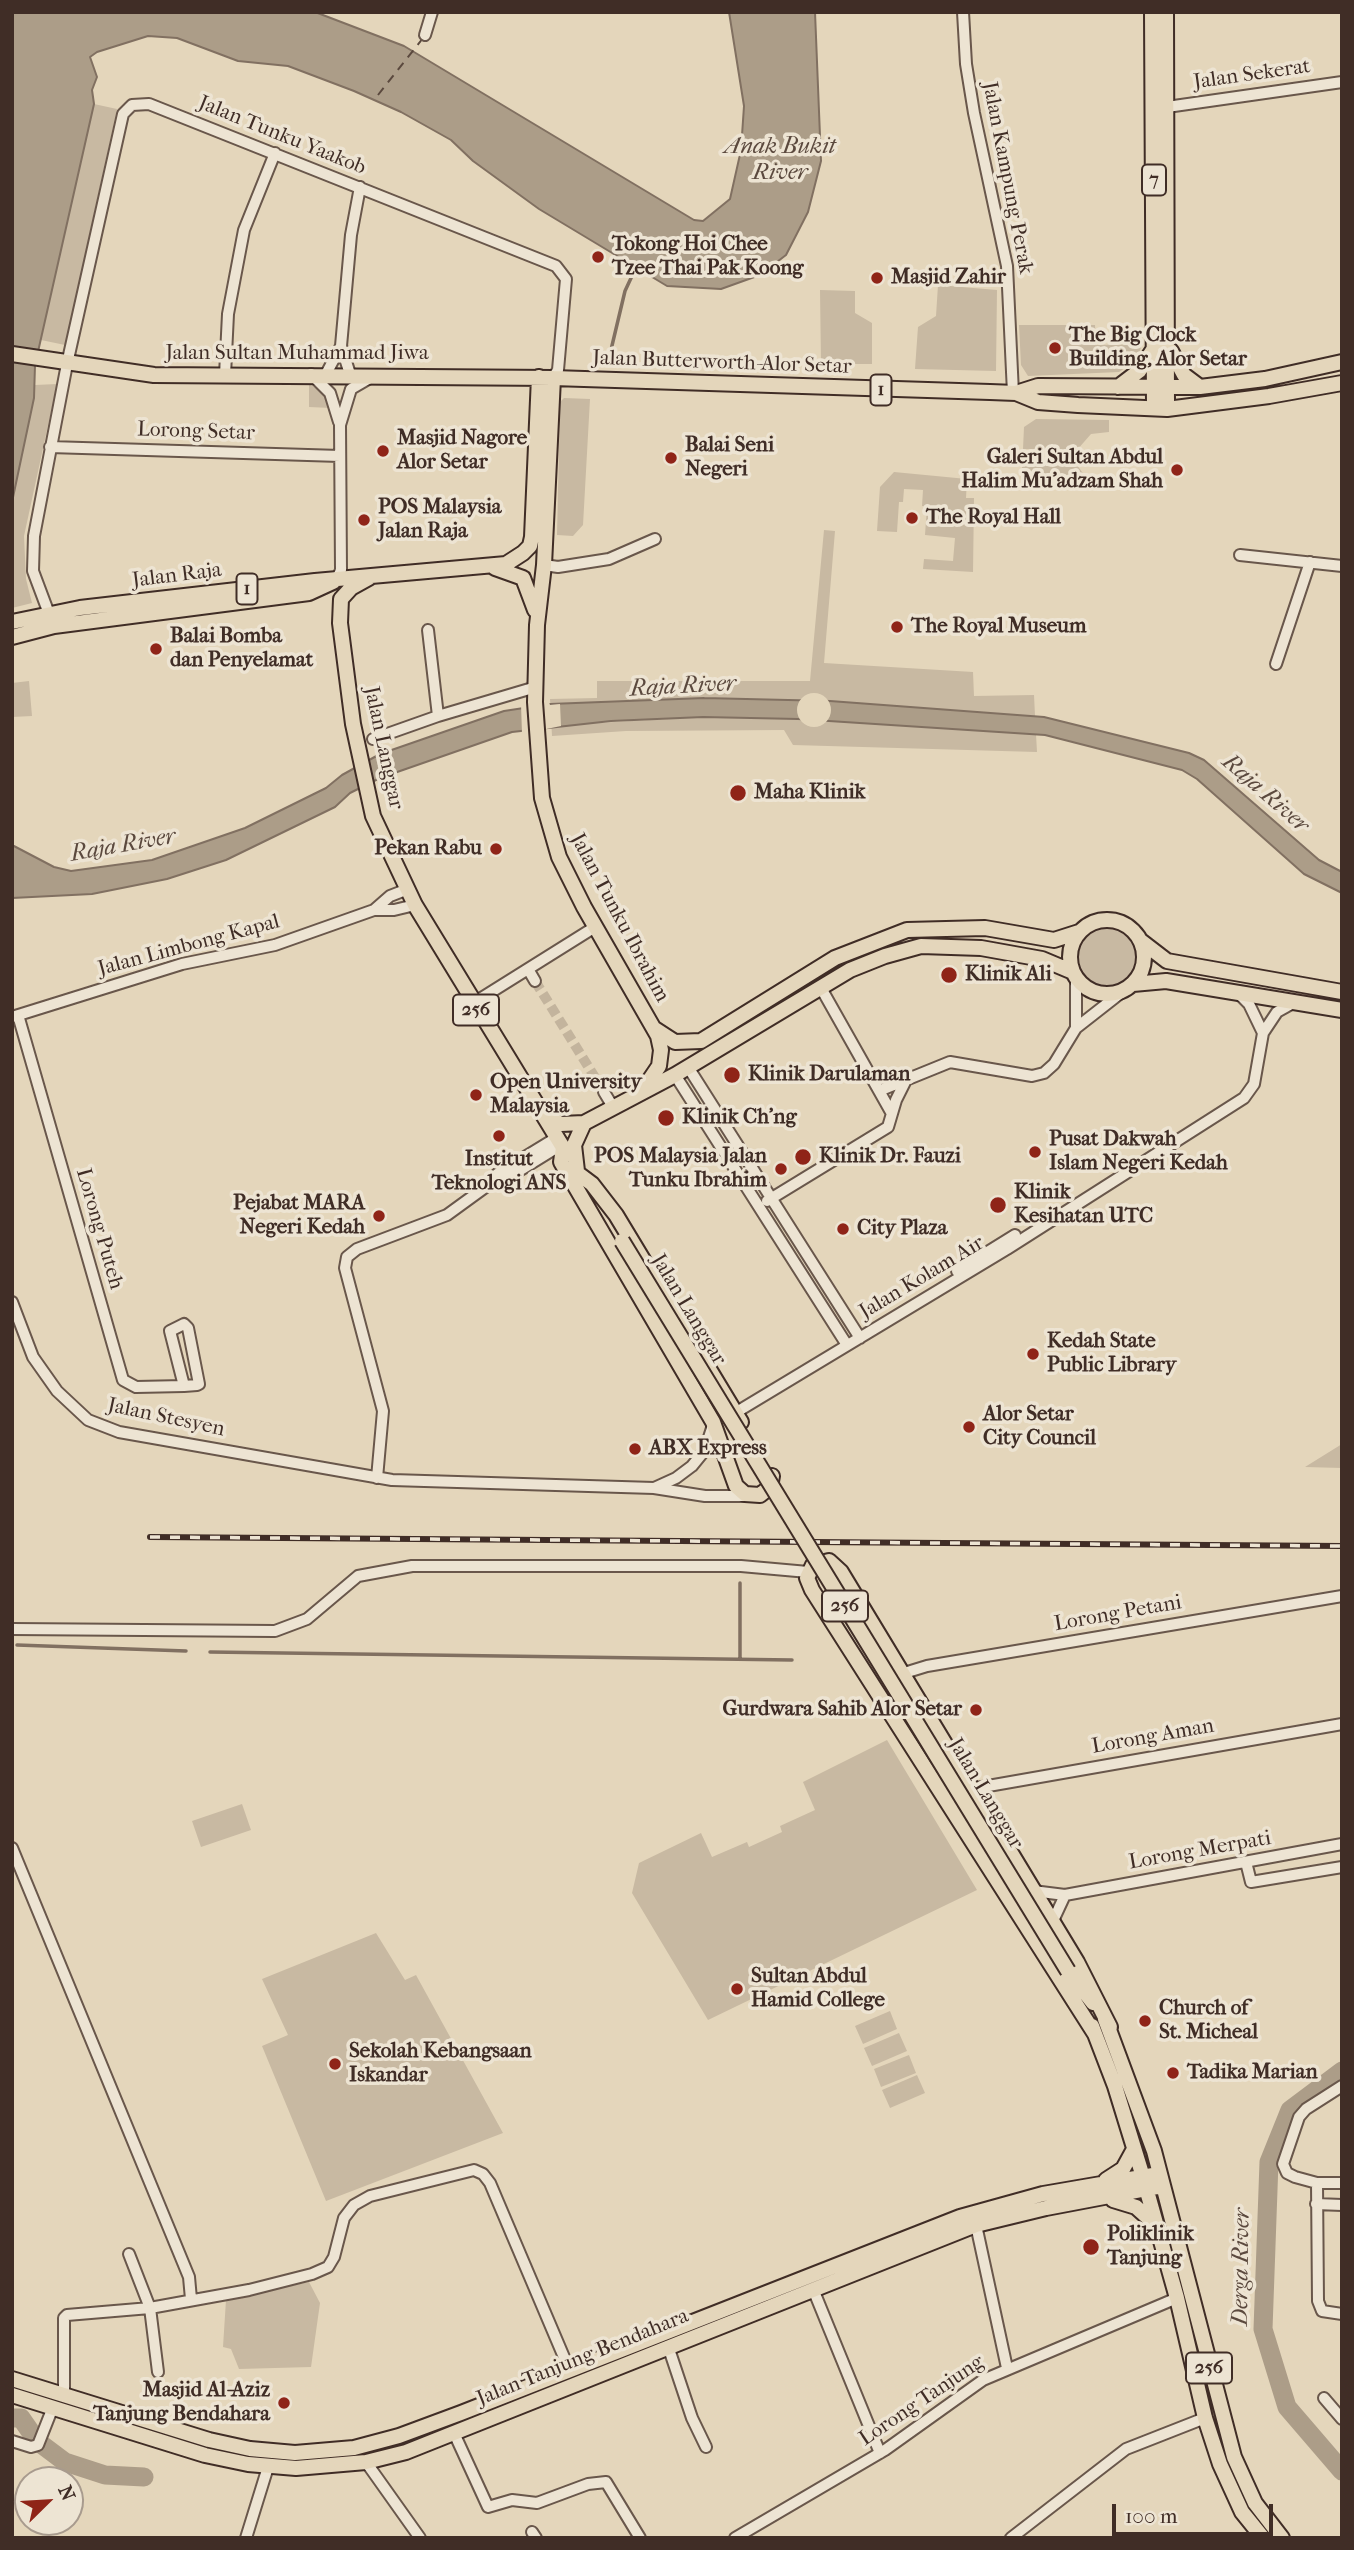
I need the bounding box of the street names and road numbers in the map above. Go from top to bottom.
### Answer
street label: Jalan Sekerat [1192,54,1312,96]
street label: Jalan Kampung Perak [976,80,1038,276]
street label: Jalan Tunku Yaakob [195,91,369,181]
road number: 7 [1142,164,1166,196]
street label: Jalan Sultan Muhammad Jiwa [165,341,429,367]
street label: Jalan Butterworth-Alor Setar [592,346,852,380]
road number: 1 [870,374,892,406]
street label: Lorong Setar [137,417,255,447]
street label: Jalan Raja [131,558,223,594]
road number: 1 [236,574,258,604]
street label: Jalan Langgar [358,684,408,812]
street label: Jalan Tunku Ibrahim [564,829,674,1007]
street label: Jalan Limbong Kapal [95,910,283,982]
road number: 256 [453,994,499,1026]
street label: Lorong Puteh [70,1166,128,1292]
street label: Jalan Kolam Air [855,1231,989,1325]
street label: Jalan Langgar [645,1250,731,1370]
street label: Jalan Stesyen [105,1393,227,1443]
road number: 256 [822,1590,868,1622]
street label: Lorong Petani [1052,1590,1184,1638]
street label: Lorong Aman [1090,1714,1216,1760]
street label: Jalan Langgar [942,1734,1028,1854]
street label: Lorong Merpati [1127,1826,1273,1876]
street label: Jalan Tanjung Bendahara [473,2304,693,2412]
street label: Lorong Tanjung [855,2350,989,2452]
road number: 256 [1186,2352,1232,2384]

